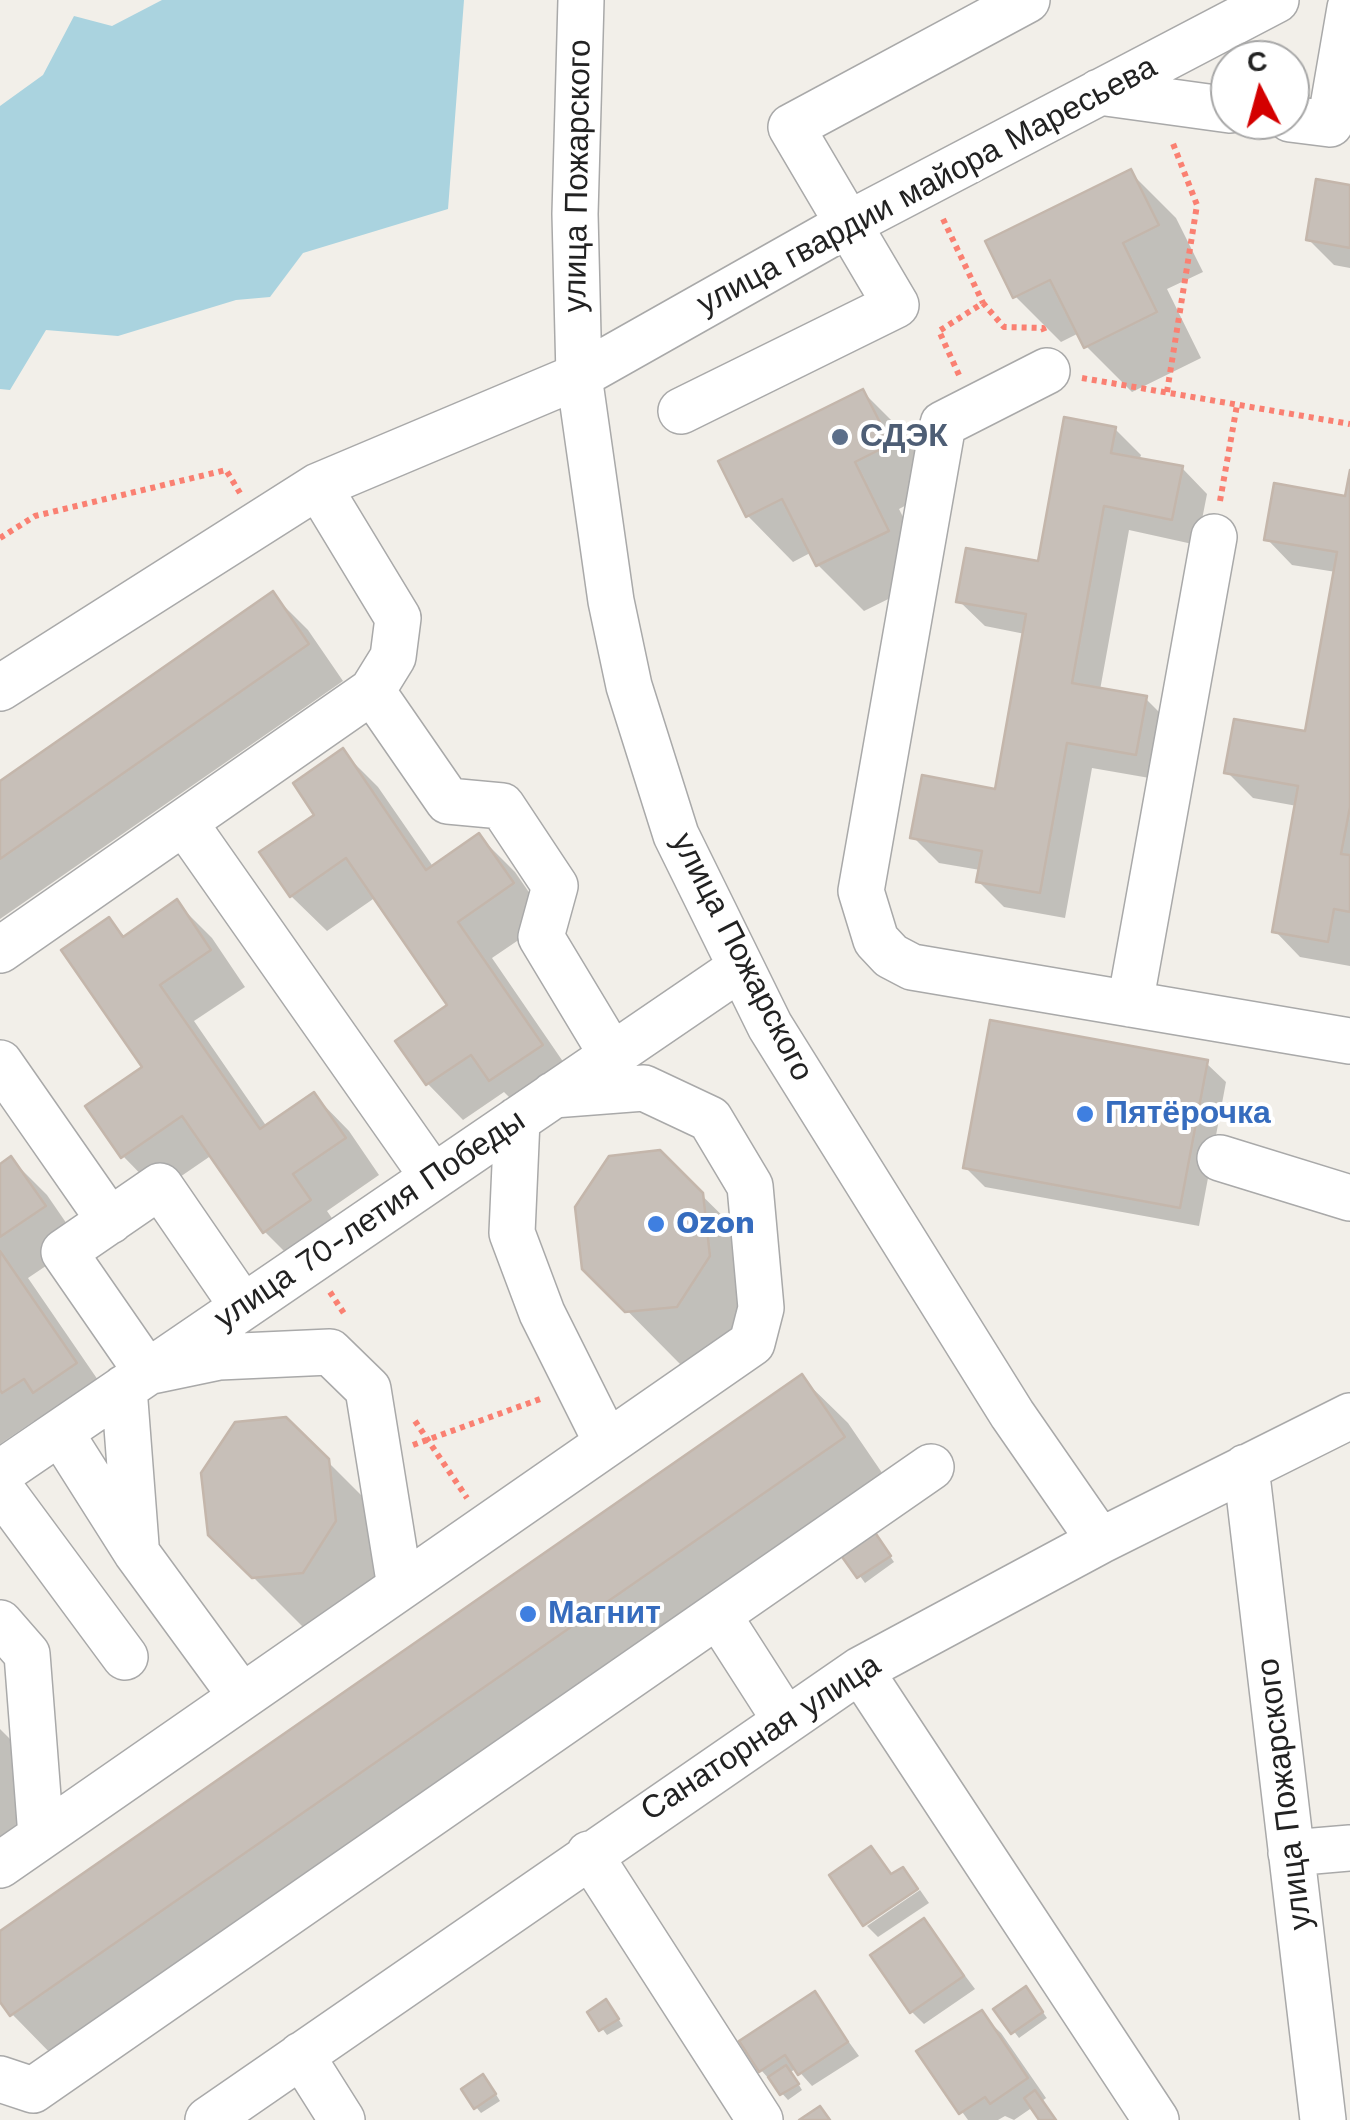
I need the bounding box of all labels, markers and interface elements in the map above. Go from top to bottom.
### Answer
street label: улица Пожарского [556,39,600,313]
north arrow [1210,40,1310,140]
text: С [1245,44,1269,79]
street label: улица гвардии майора Маресьева [691,48,1163,324]
place label: СДЭК [860,418,948,456]
marker: СДЭК [829,426,851,448]
street label: улица Пожарского [663,827,821,1087]
place label: Пятёрочка [1105,1095,1271,1133]
street label: улица 70-летия Победы [207,1102,533,1338]
marker: Пятёрочка [1074,1103,1096,1125]
place label: Ozon [676,1205,755,1243]
marker: Ozon [645,1213,667,1235]
place label: Магнит [548,1595,661,1633]
marker: Магнит [517,1603,539,1625]
street label: Санаторная улица [634,1646,888,1830]
street label: улица Пожарского [1249,1656,1321,1932]

